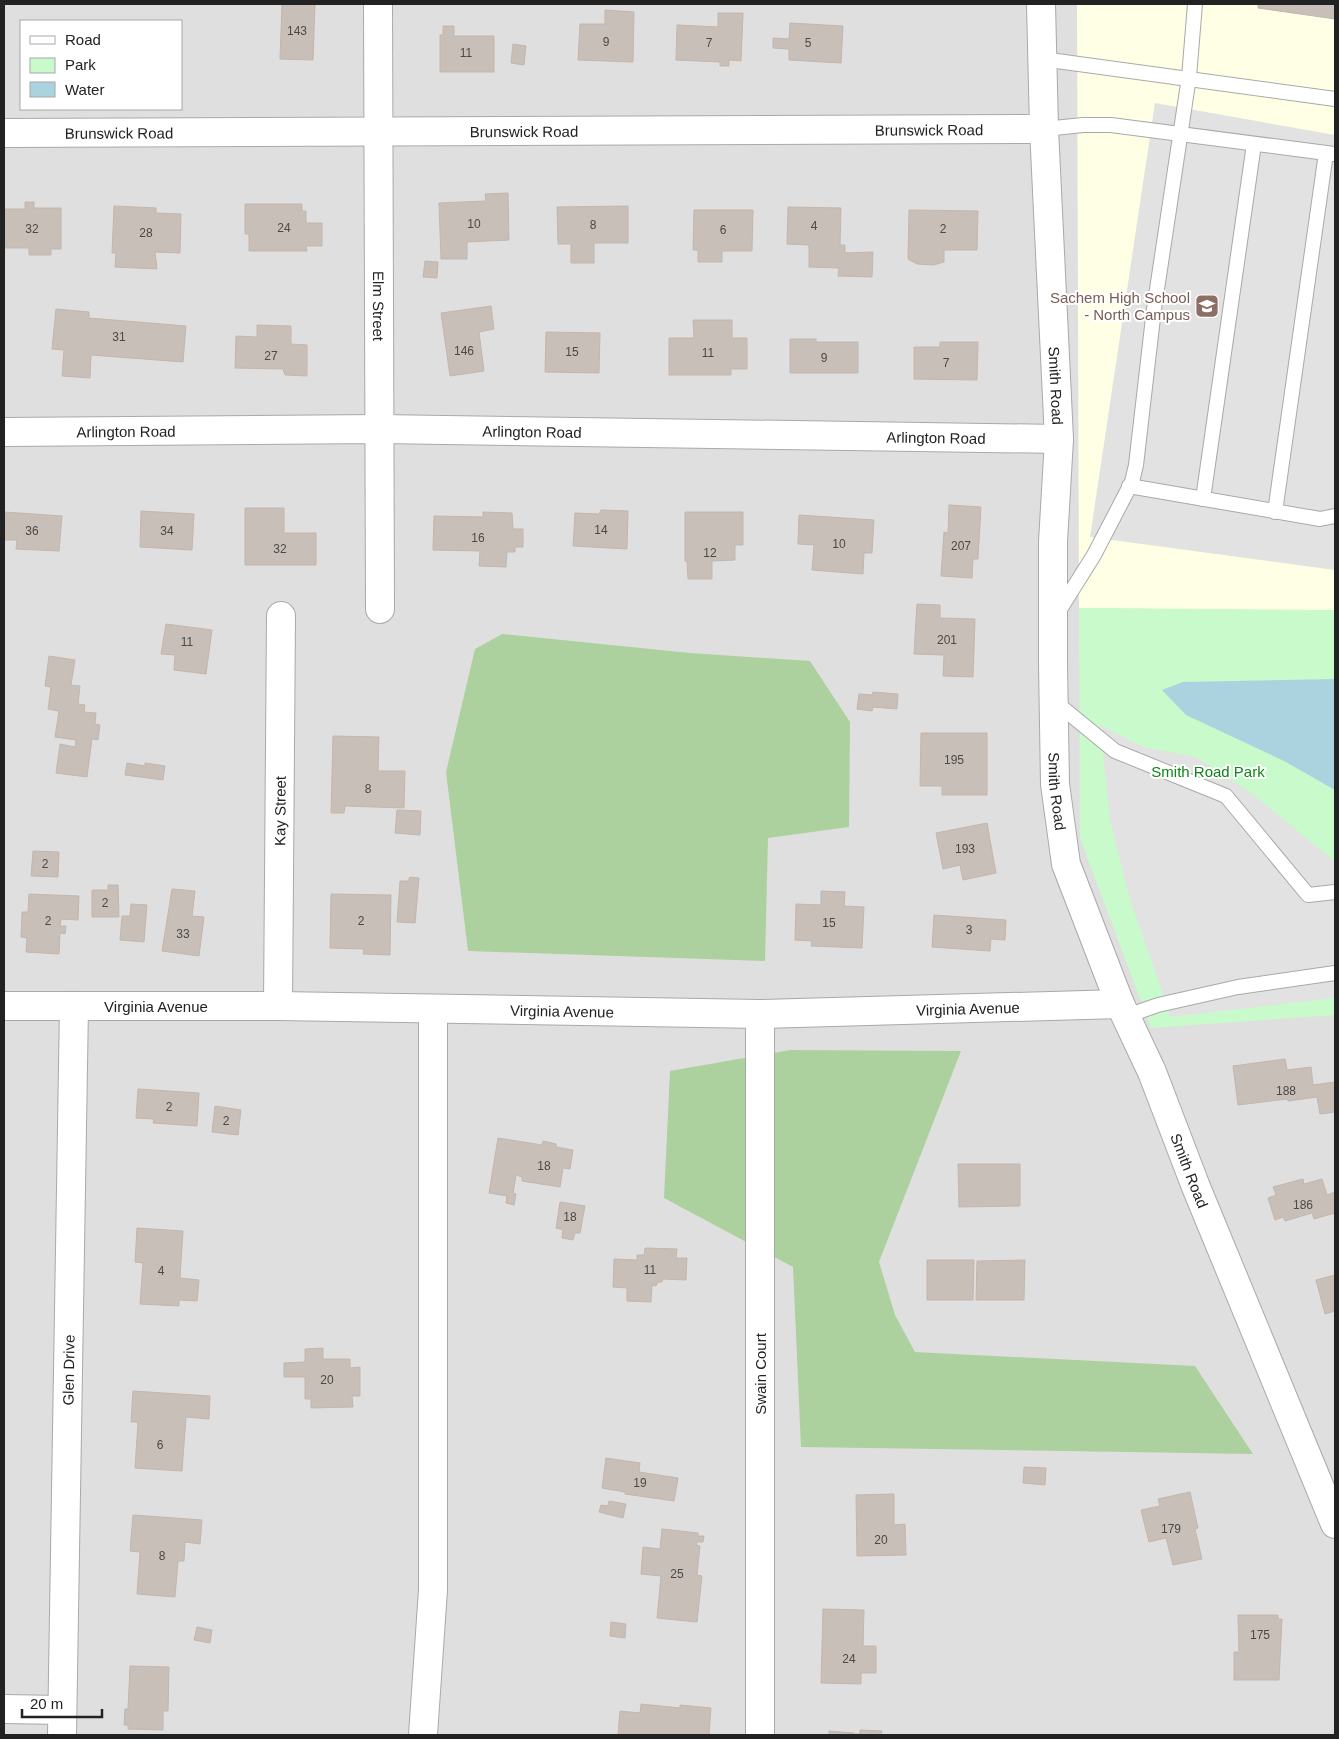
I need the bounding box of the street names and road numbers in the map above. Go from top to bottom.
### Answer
street label: Brunswick Road [875,121,983,138]
street label: Brunswick Road [470,122,578,140]
street label: Brunswick Road [65,124,173,141]
street label: Elm Street [370,271,388,342]
street label: Smith Road [1046,346,1067,425]
street label: Arlington Road [76,422,176,440]
street label: Arlington Road [482,422,582,440]
street label: Arlington Road [886,428,986,446]
street label: Smith Road [1046,752,1070,831]
street label: Kay Street [271,775,288,846]
street label: Virginia Avenue [104,998,208,1015]
street label: Virginia Avenue [916,998,1020,1018]
street label: Virginia Avenue [510,1001,614,1020]
street label: Smith Road [1168,1131,1212,1210]
street label: Swain Court [752,1332,769,1415]
street label: Glen Drive [59,1334,77,1406]

